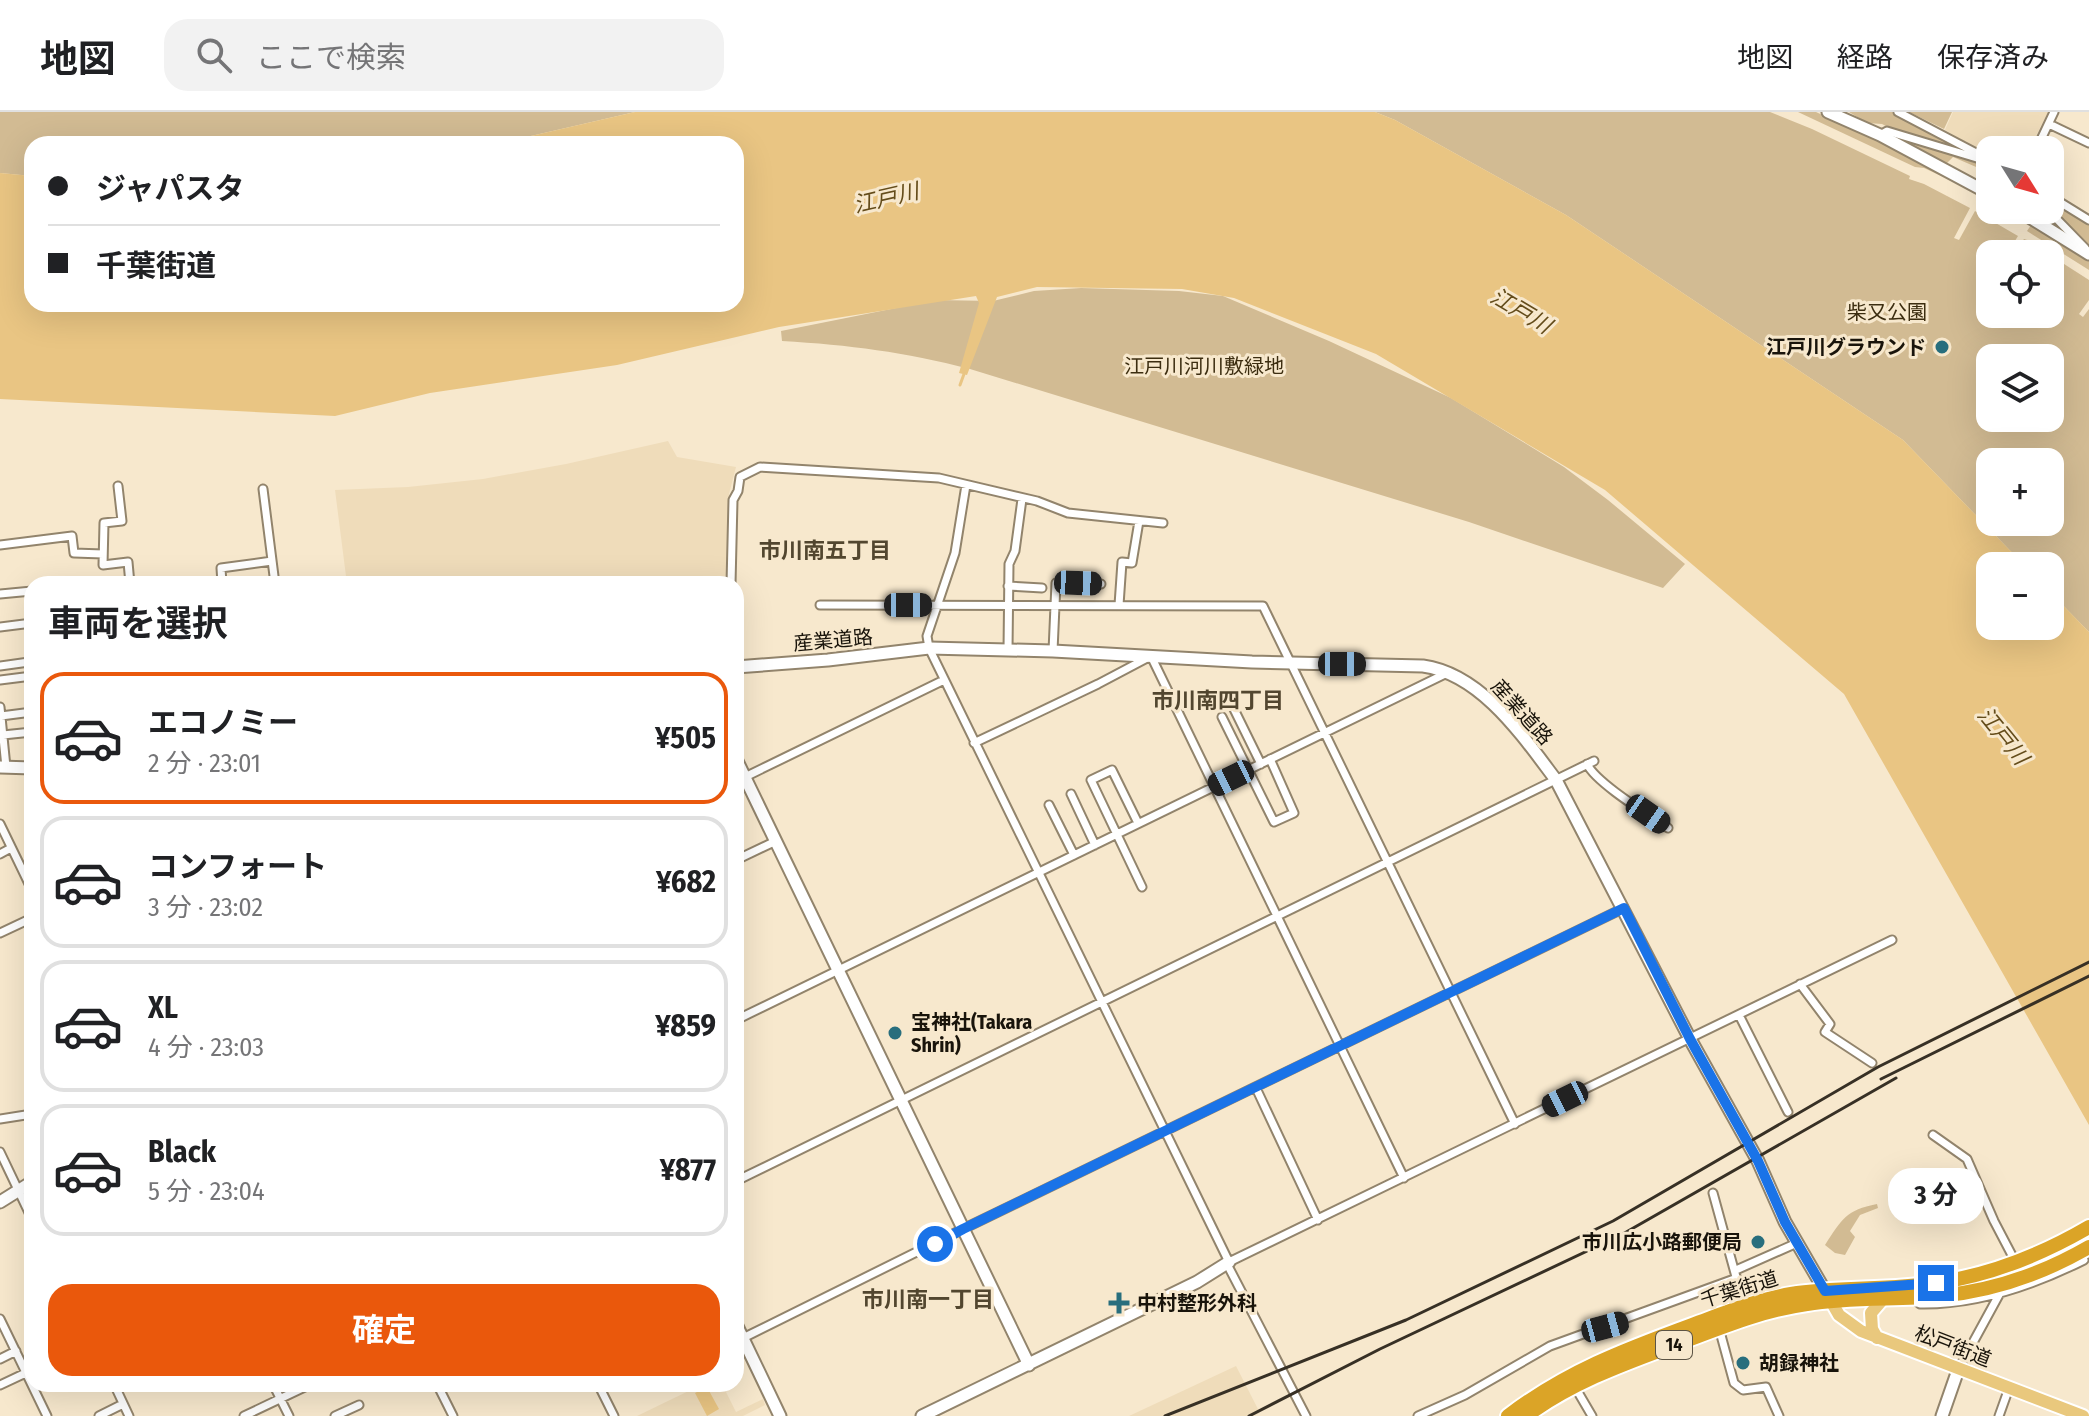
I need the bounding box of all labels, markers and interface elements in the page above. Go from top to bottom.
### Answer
search box [164,19,724,91]
icon: search [192,33,236,77]
text: 地図 [40,36,116,82]
text: ここで検索 [256,40,406,76]
text: 地図 [1737,41,1793,74]
text: 経路 [1837,41,1893,74]
text: 保存済み [1937,41,2049,74]
north arrow [1976,136,2064,224]
map controls [1976,136,2064,640]
text: ジャパスタ [96,171,245,207]
water label: 江戸川 [851,177,923,219]
button: locate [1976,240,2064,328]
text: 千葉街道 [96,248,216,284]
water label: 江戸川 [1486,282,1558,341]
park label: 柴又公園 [1847,300,1927,324]
place label: 江戸川グラウンド [1766,335,1926,359]
marker: 江戸川グラウンド [1933,338,1951,356]
button: layers [1976,344,2064,432]
park label: 江戸川河川敷緑地 [1124,354,1284,378]
button: + [1976,448,2064,536]
district label: 市川南五丁目 [759,537,891,564]
button: − [1976,552,2064,640]
car [1054,570,1102,596]
car [884,593,932,617]
text: 車両を選択 [48,602,228,646]
street label: 産業道路 [792,625,874,655]
car [1318,652,1366,676]
street label: 産業道路 [1486,674,1558,750]
district label: 市川南四丁目 [1152,687,1284,714]
icon: car [52,702,124,774]
water label: 江戸川 [1972,702,2036,772]
text: エコノミー [148,705,298,741]
text: ¥505 [655,720,716,756]
text: 2 分 · 23:01 [148,748,261,779]
car [1204,757,1258,799]
car [1621,790,1675,838]
icon: car [52,846,124,918]
text: コンフォート [148,849,327,885]
text: ¥682 [656,864,716,900]
text: 3 分 · 23:02 [148,892,263,923]
icon: car [52,990,124,1062]
text: XL [148,990,178,1026]
text: ¥859 [655,1008,716,1044]
place label: 宝神社(Takara Shrin) [911,1010,1032,1057]
marker: 宝神社(Takara Shrin) [886,1024,904,1042]
text: 4 分 · 23:03 [148,1032,264,1063]
car [1538,1078,1592,1120]
icon: car [52,1134,124,1206]
text: Black [148,1134,216,1170]
text: ¥877 [660,1152,716,1188]
callout: 3 分 [1888,1167,1984,1223]
text: 5 分 · 23:04 [148,1176,265,1207]
text: 3 分 [1914,1180,1958,1211]
route start [917,1226,953,1262]
place label: 市川広小路郵便局 [1582,1230,1742,1254]
marker: 市川広小路郵便局 [1749,1233,1767,1251]
route end [1918,1265,1954,1301]
street label: 千葉街道 [1697,1266,1781,1312]
button: 確定 [48,1284,720,1376]
district label: 市川南一丁目 [862,1286,994,1313]
place label: 中村整形外科 [1137,1291,1257,1315]
marker: 中村整形外科 [1108,1292,1130,1314]
car [1579,1309,1631,1345]
street label: 松戸街道 [1911,1320,1995,1372]
road number: 14 [1656,1331,1692,1359]
place label: 胡録神社 [1759,1351,1839,1375]
marker: 胡録神社 [1734,1354,1752,1372]

